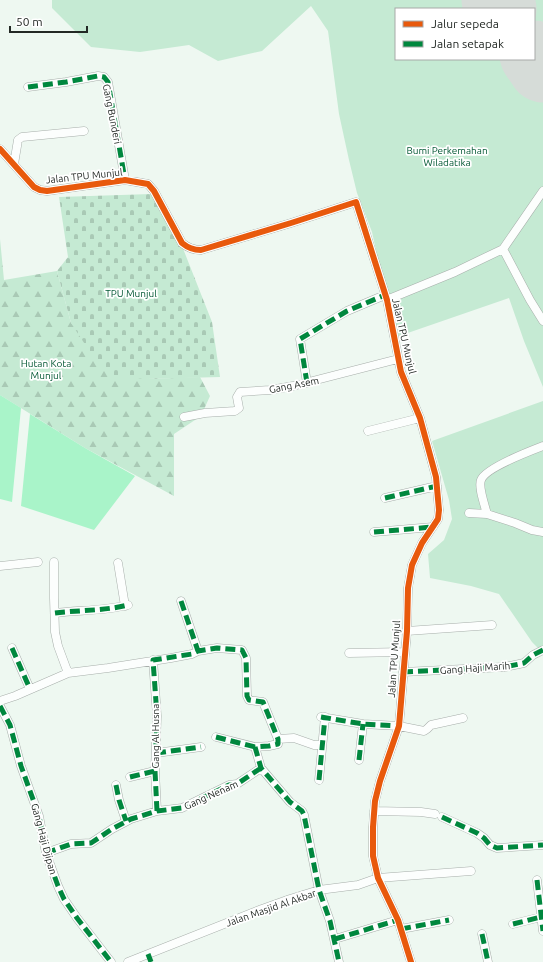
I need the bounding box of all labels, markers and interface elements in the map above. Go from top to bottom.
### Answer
scale bar [10,8,87,34]
legend [395,8,535,60]
text: 50 m [16,15,43,28]
text: Jalur sepeda [431,17,499,30]
text: Jalan setapak [431,37,504,50]
street label: Gang Bunderi [101,83,123,145]
park label: Bumi Perkemahan Wiladatika [406,145,488,168]
street label: Jalan TPU Munjul [45,166,123,186]
park label: TPU Munjul [105,288,157,299]
street label: Jalan TPU Munjul [390,297,418,375]
park label: Hutan Kota Munjul [21,358,71,381]
street label: Gang Asem [268,375,320,395]
street label: Jalan TPU Munjul [386,620,402,698]
street label: Gang Haji Marih [439,660,511,676]
street label: Gang Al Husna [150,704,161,768]
street label: Gang Nenam [182,778,240,812]
street label: Gang Haji Djipan [29,802,59,876]
street label: Jalan Masjid Al Akbar [224,887,318,929]

